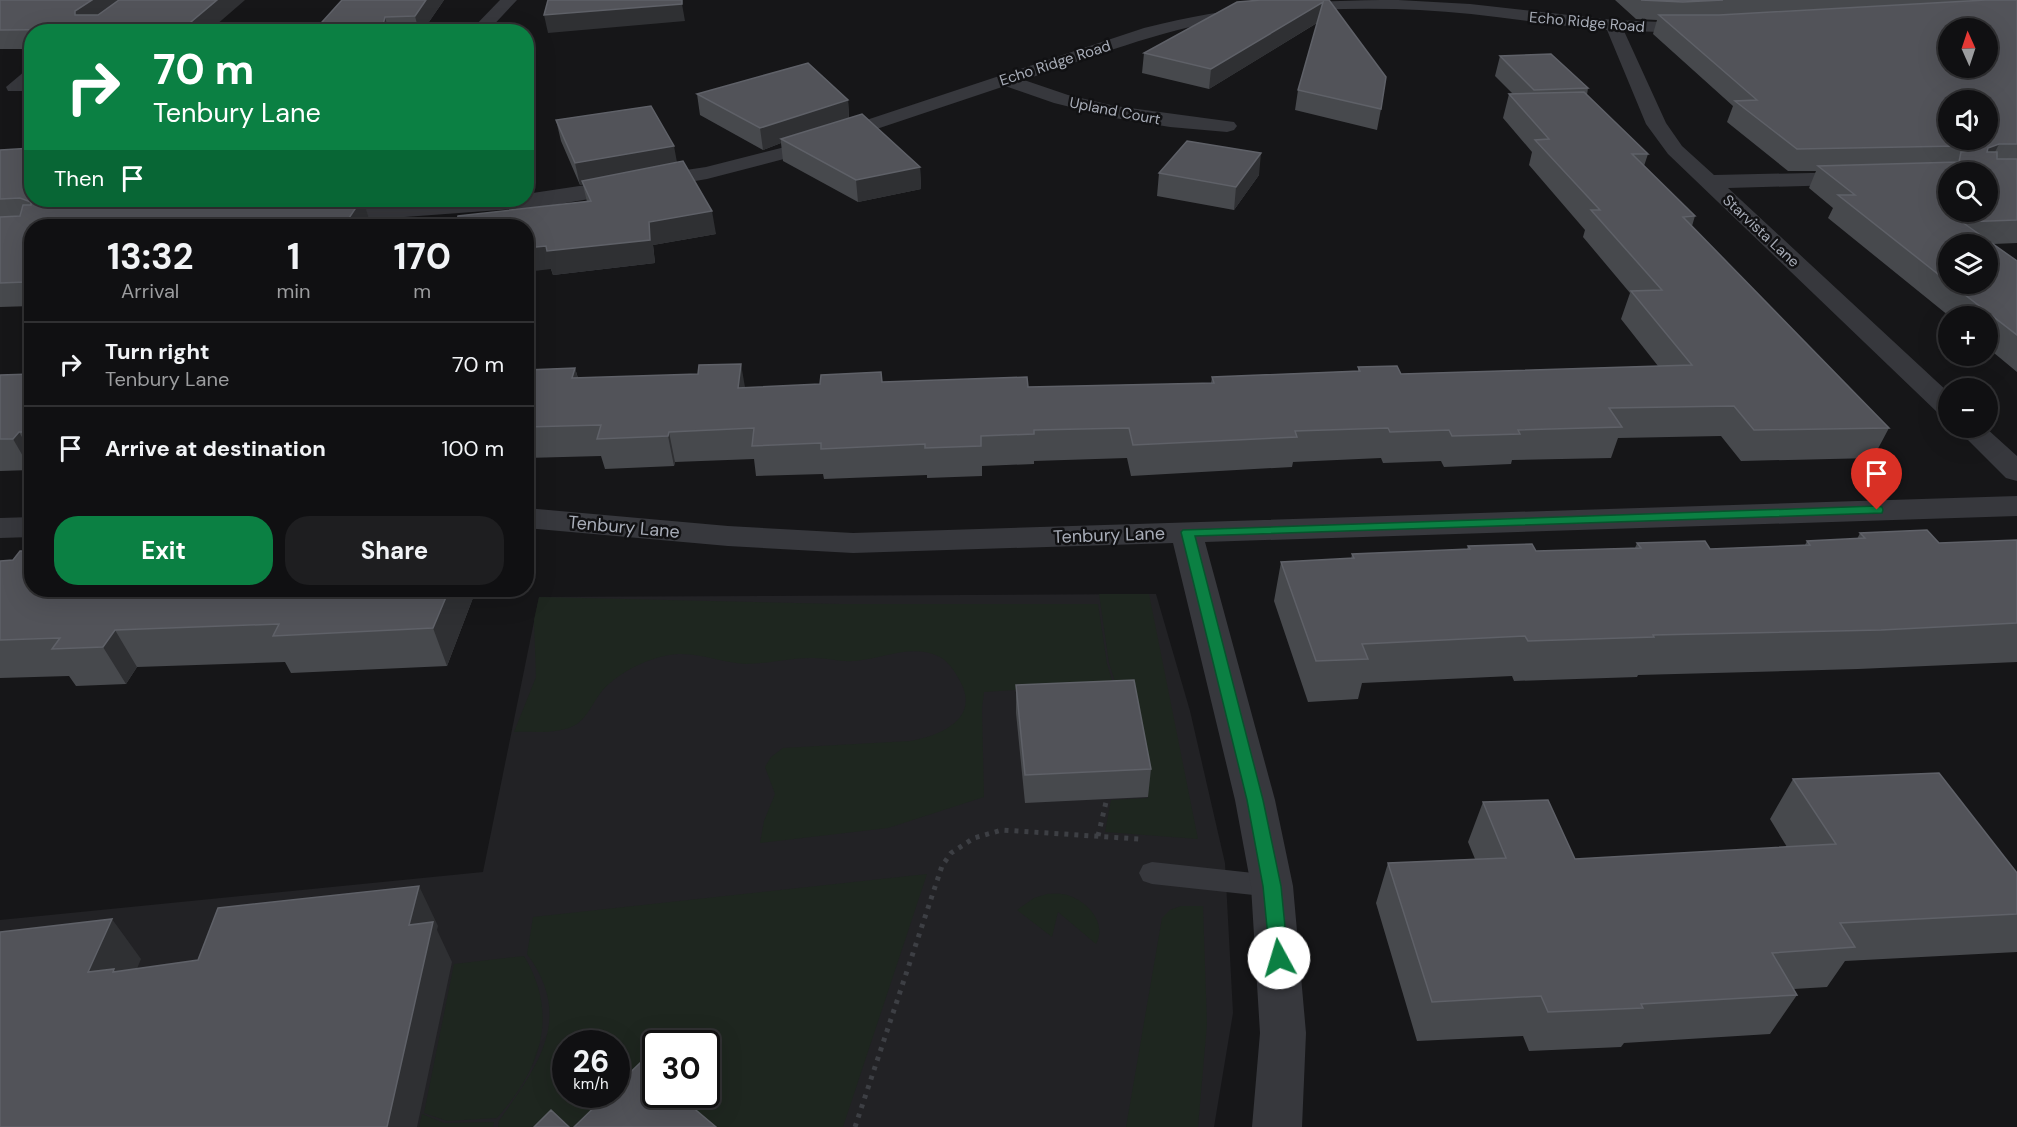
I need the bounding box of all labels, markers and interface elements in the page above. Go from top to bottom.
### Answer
street label: Echo Ridge Road [1528,7,1646,37]
north arrow [1938,18,1998,78]
map controls [1938,18,1998,438]
street label: Echo Ridge Road [997,36,1113,90]
text: 70 m [153,42,254,97]
icon: right [54,48,132,126]
button: sound [1938,90,1998,150]
street label: Upland Court [1068,92,1162,130]
text: Tenbury Lane [153,95,321,130]
icon: arrive [116,162,149,195]
button: search [1938,162,1998,222]
text: Then [54,164,104,193]
street label: Starvista Lane [1718,190,1804,272]
text: 13:32 [107,233,193,280]
text: 1 [287,233,300,280]
text: 170 [393,233,451,280]
button: layers [1938,234,1998,294]
text: Arrival [121,278,179,304]
text: min [276,278,310,304]
text: m [413,278,431,304]
button: + [1938,306,1998,366]
text: Turn right [105,337,210,366]
icon: right [54,348,87,381]
text: 70 m [452,350,504,379]
text: Tenbury Lane [105,366,229,392]
button: − [1938,378,1998,438]
icon: arrive [54,432,87,465]
text: Arrive at destination [105,434,326,463]
text: 100 m [442,434,504,463]
pin [1851,448,1902,510]
icon: arrive [1860,457,1893,490]
street label: Tenbury Lane [567,510,681,544]
button: Exit [54,516,273,585]
button: Share [285,516,504,585]
street label: Tenbury Lane [1053,521,1165,549]
position arrow [1247,926,1311,990]
speed limit sign: 30 [642,1030,720,1108]
text: 26 [573,1042,609,1081]
text: km/h [573,1074,609,1094]

